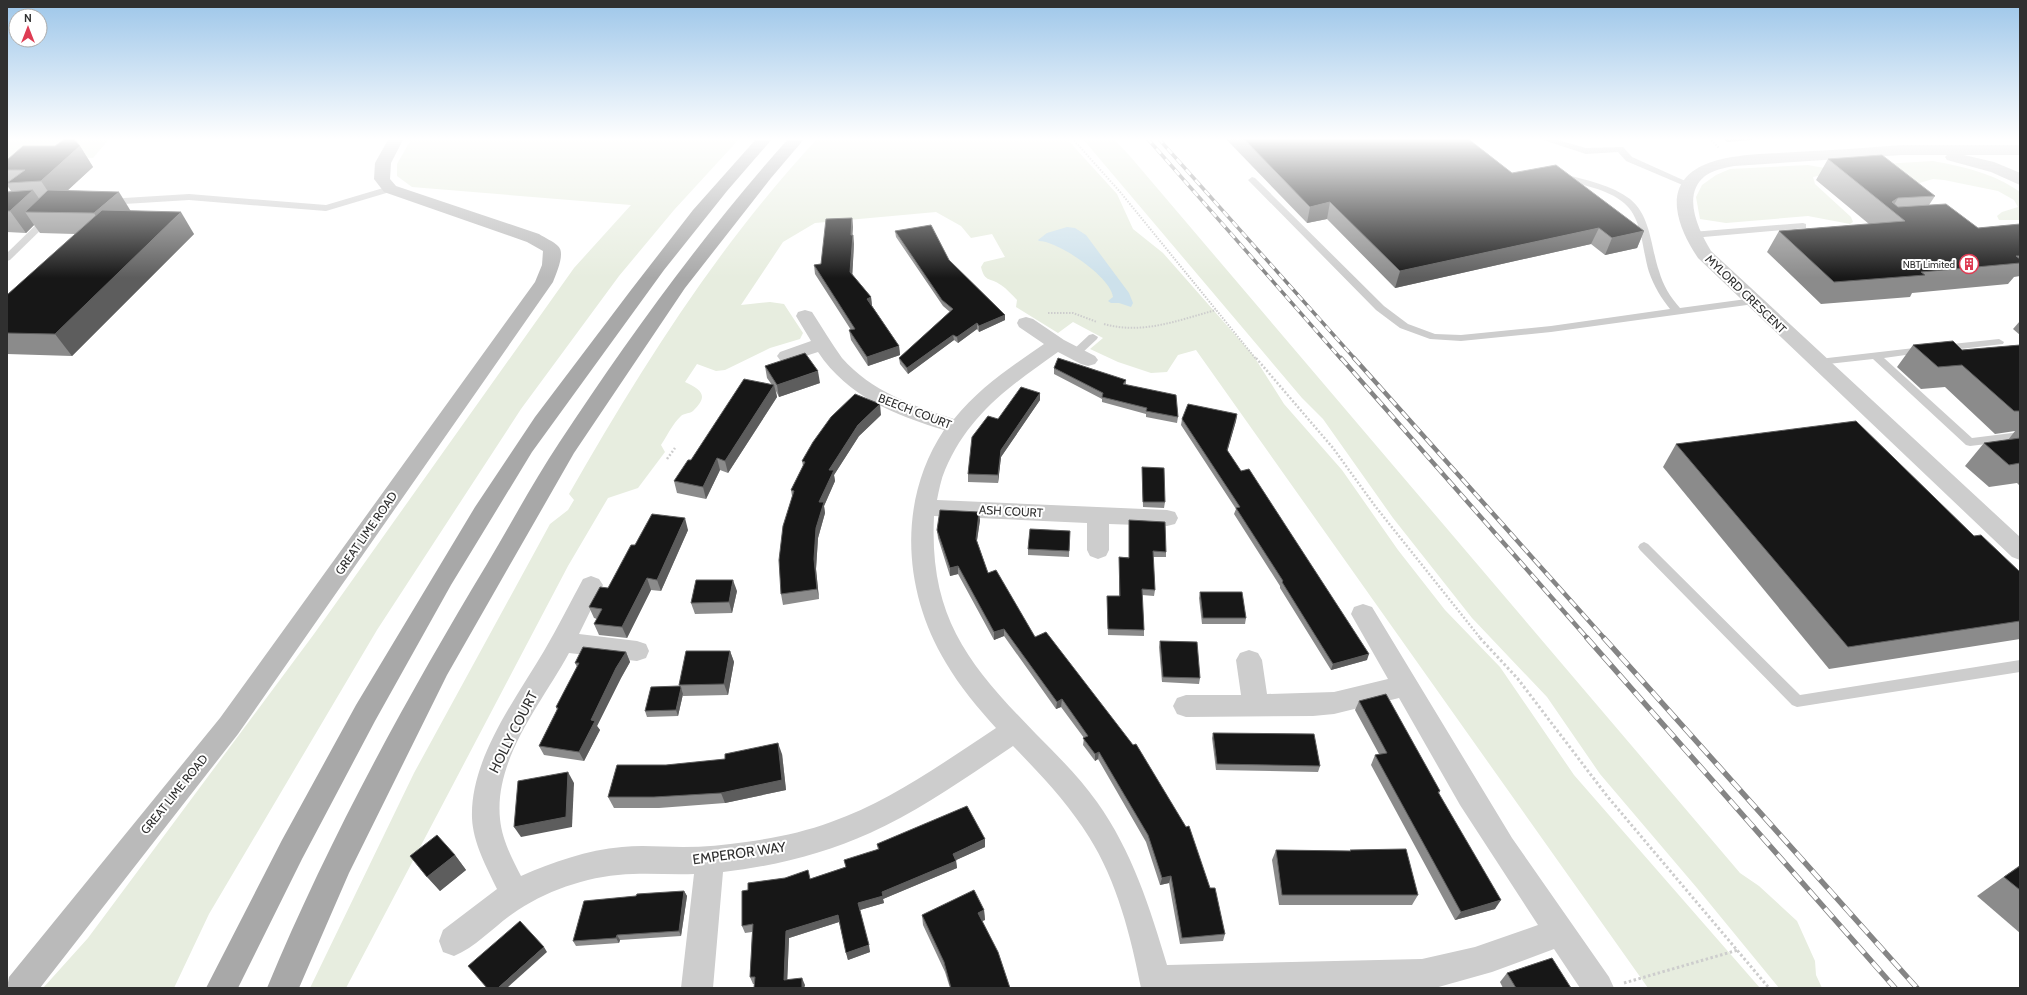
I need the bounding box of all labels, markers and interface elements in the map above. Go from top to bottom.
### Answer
north arrow [8,8,48,48]
text: N [24,11,32,25]
street label: MYLORD CRESCENT [1702,251,1790,337]
building icon: NBT Limited [1958,253,1980,275]
place label: NBT Limited [1903,258,1955,271]
street label: BEECH COURT [876,390,954,432]
street label: GREAT LIME ROAD [332,488,400,578]
street label: ASH COURT [979,502,1044,520]
street label: HOLLY COURT [485,688,542,776]
street label: GREAT LIME ROAD [137,751,211,837]
street label: EMPEROR WAY [691,837,788,868]

